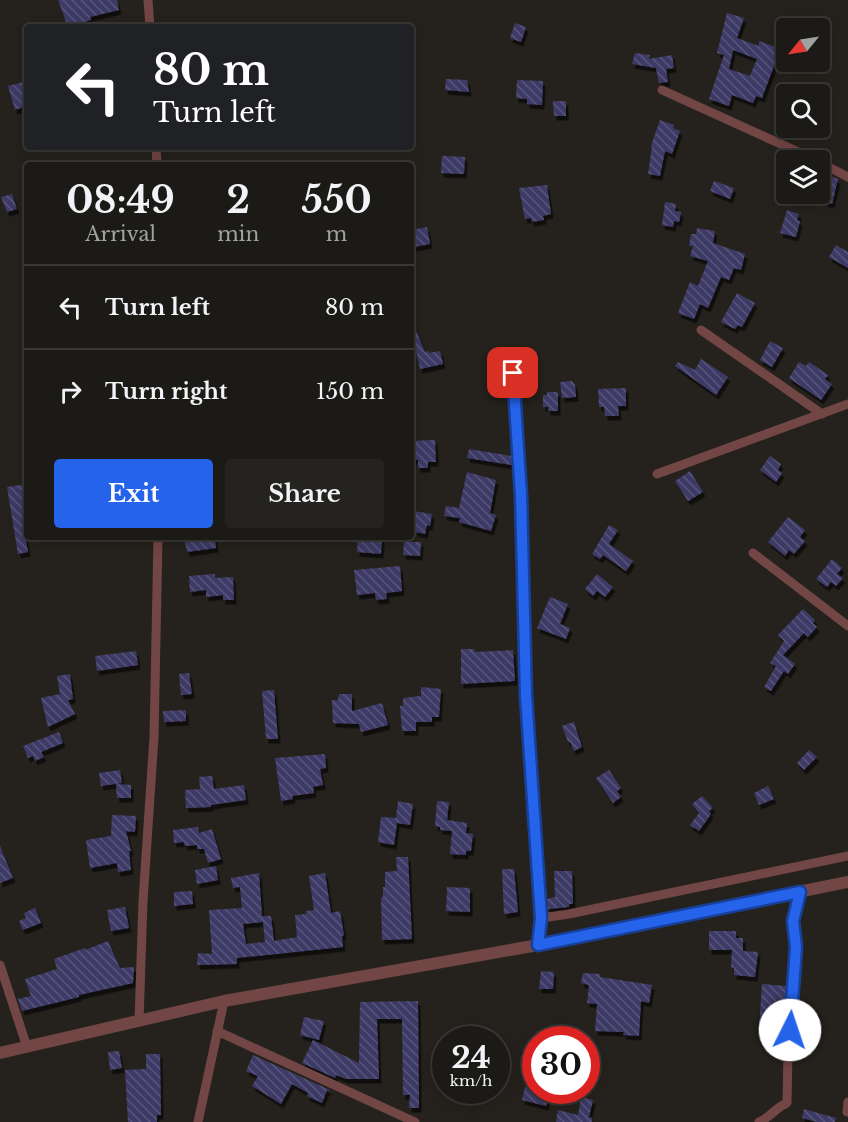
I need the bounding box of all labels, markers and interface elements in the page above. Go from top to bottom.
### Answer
north arrow [776,18,830,72]
map controls [776,18,830,204]
text: 80 m [153,44,269,96]
icon: left [54,48,132,126]
button: search [776,84,830,138]
text: Turn left [153,96,276,129]
button: layers [776,150,830,204]
text: 08:49 [66,178,175,223]
text: 2 [226,178,250,223]
text: 550 [302,178,372,223]
text: Arrival [85,222,156,246]
text: min [217,222,259,246]
text: m [326,222,347,246]
icon: left [54,291,87,324]
text: Turn left [105,294,210,321]
text: 80 m [325,294,384,321]
pin [487,347,538,398]
icon: arrive [496,356,529,389]
icon: right [54,375,87,408]
text: Turn right [105,378,227,405]
text: 150 m [316,378,384,405]
button: Exit [54,459,213,528]
button: Share [225,459,384,528]
position arrow [758,998,822,1062]
speed limit sign: 30 [522,1026,600,1104]
text: 24 [451,1039,491,1076]
text: km/h [450,1071,492,1090]

